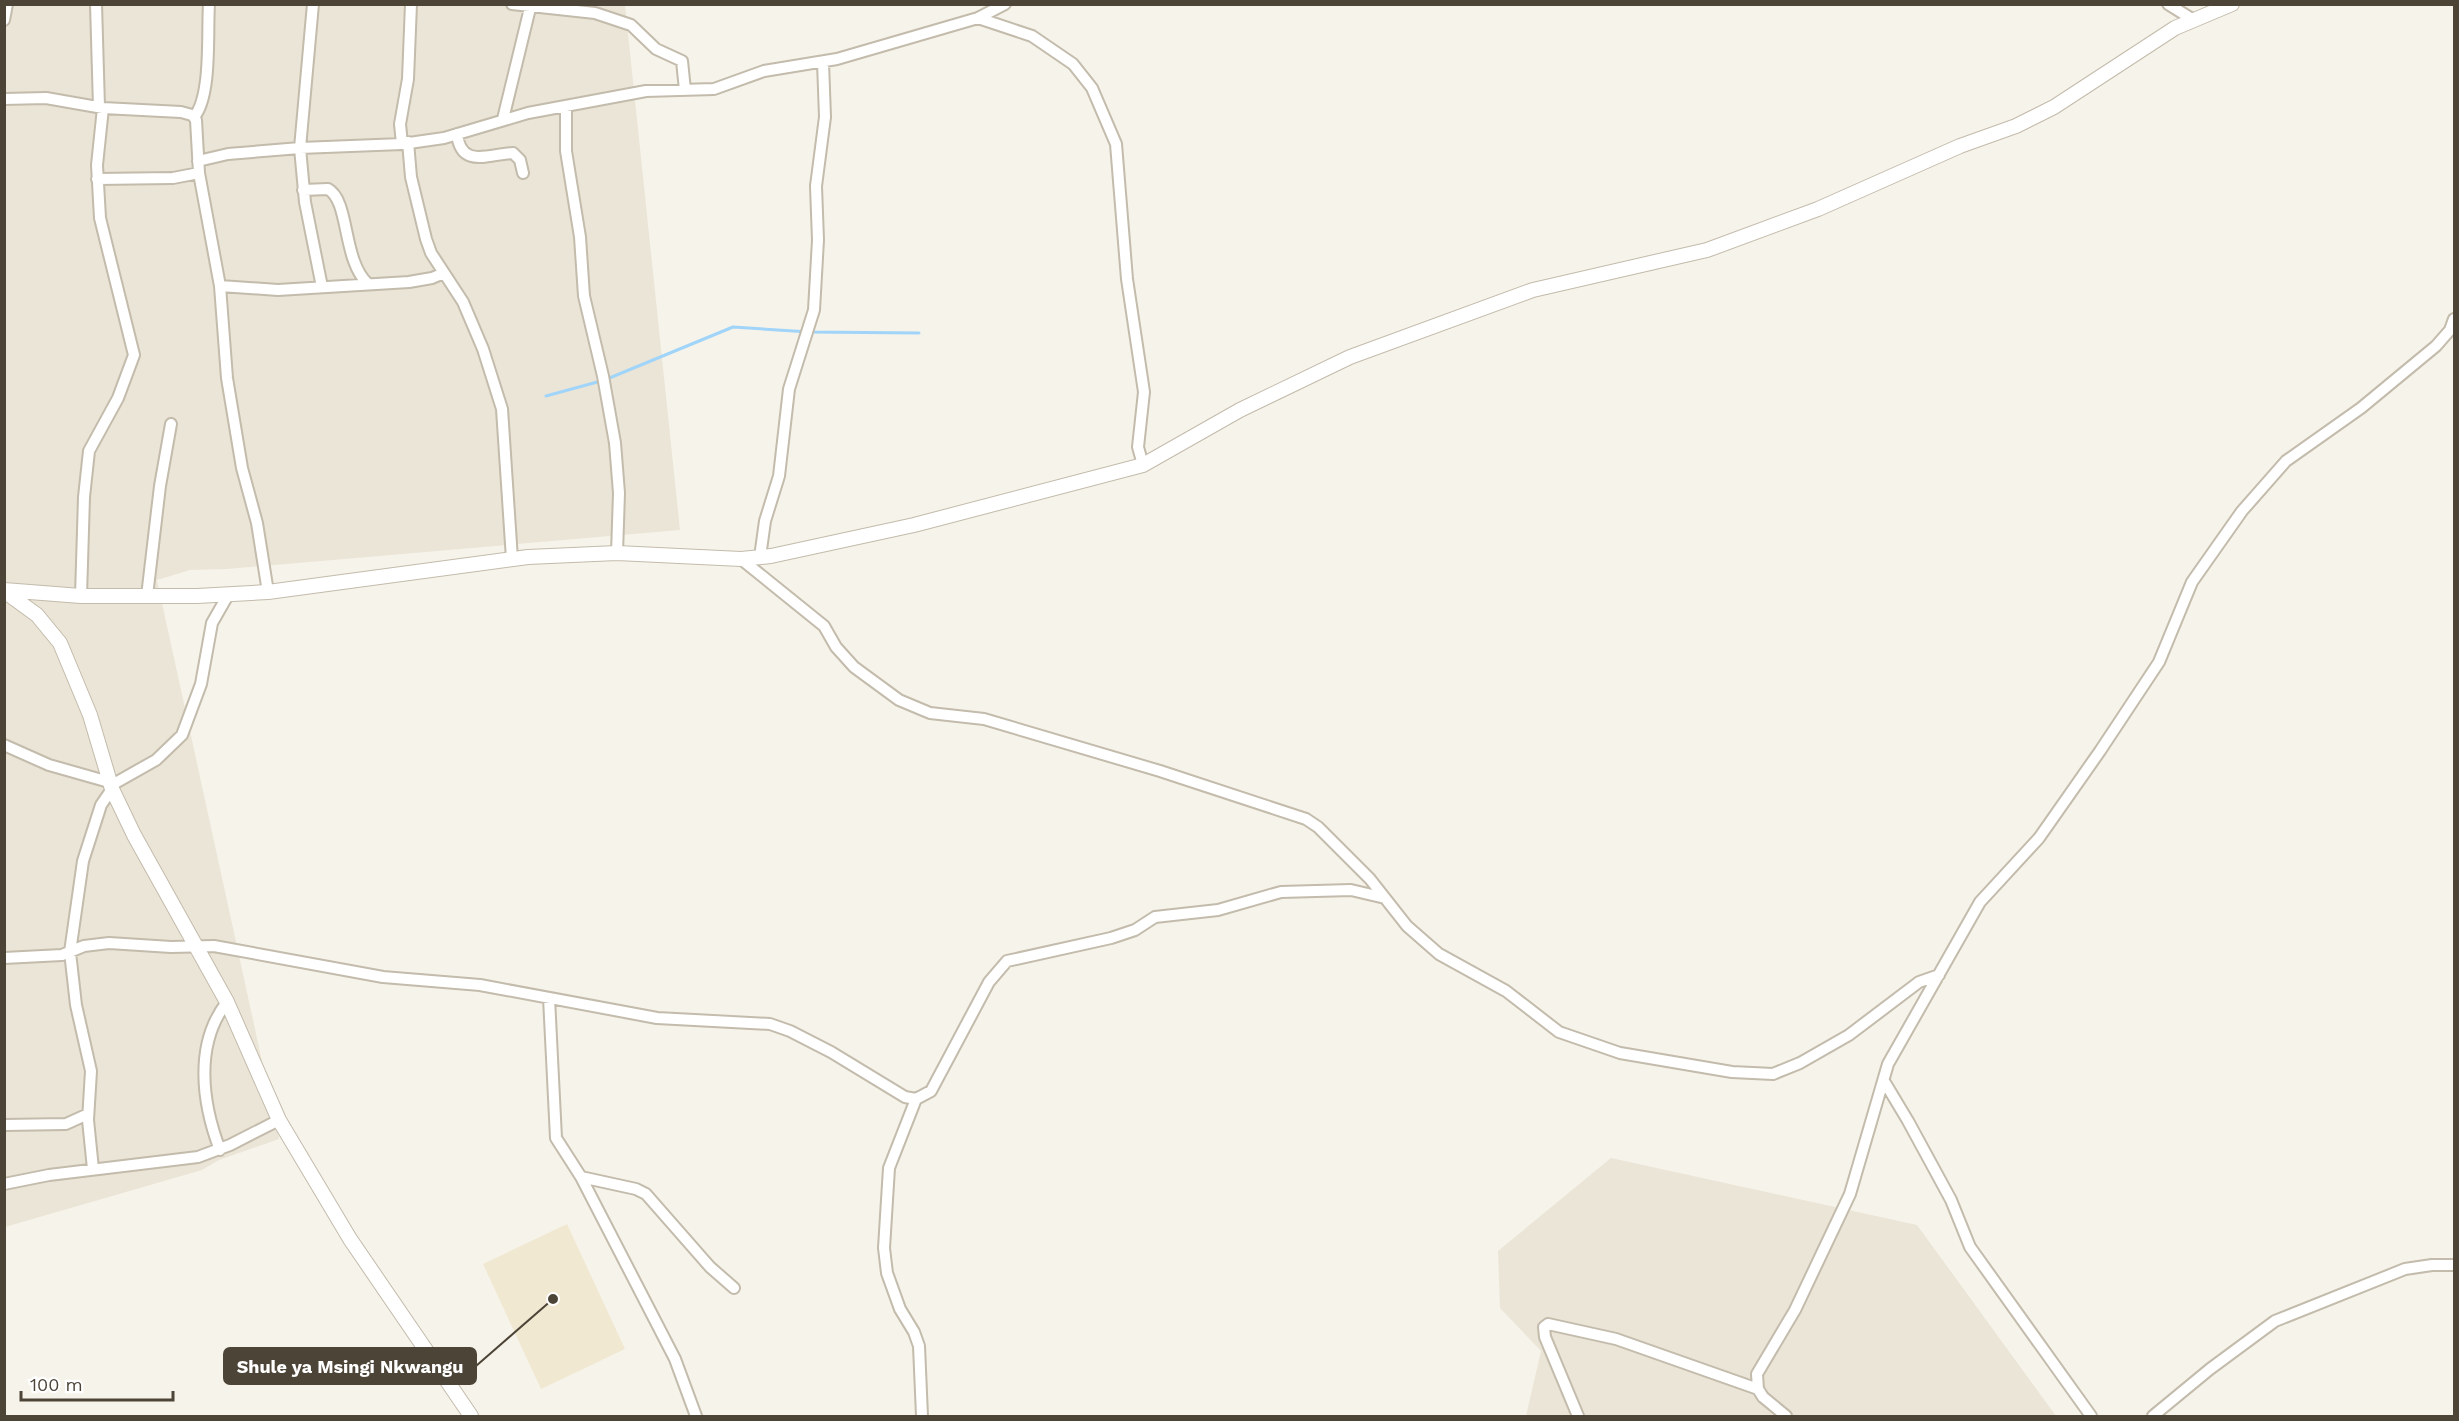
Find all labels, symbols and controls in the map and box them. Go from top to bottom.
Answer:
callout: Shule ya Msingi Nkwangu [224,1348,476,1384]
text: Shule ya Msingi Nkwangu [237,1356,463,1377]
scale bar [21,1364,172,1402]
text: 100 m [30,1374,83,1395]

